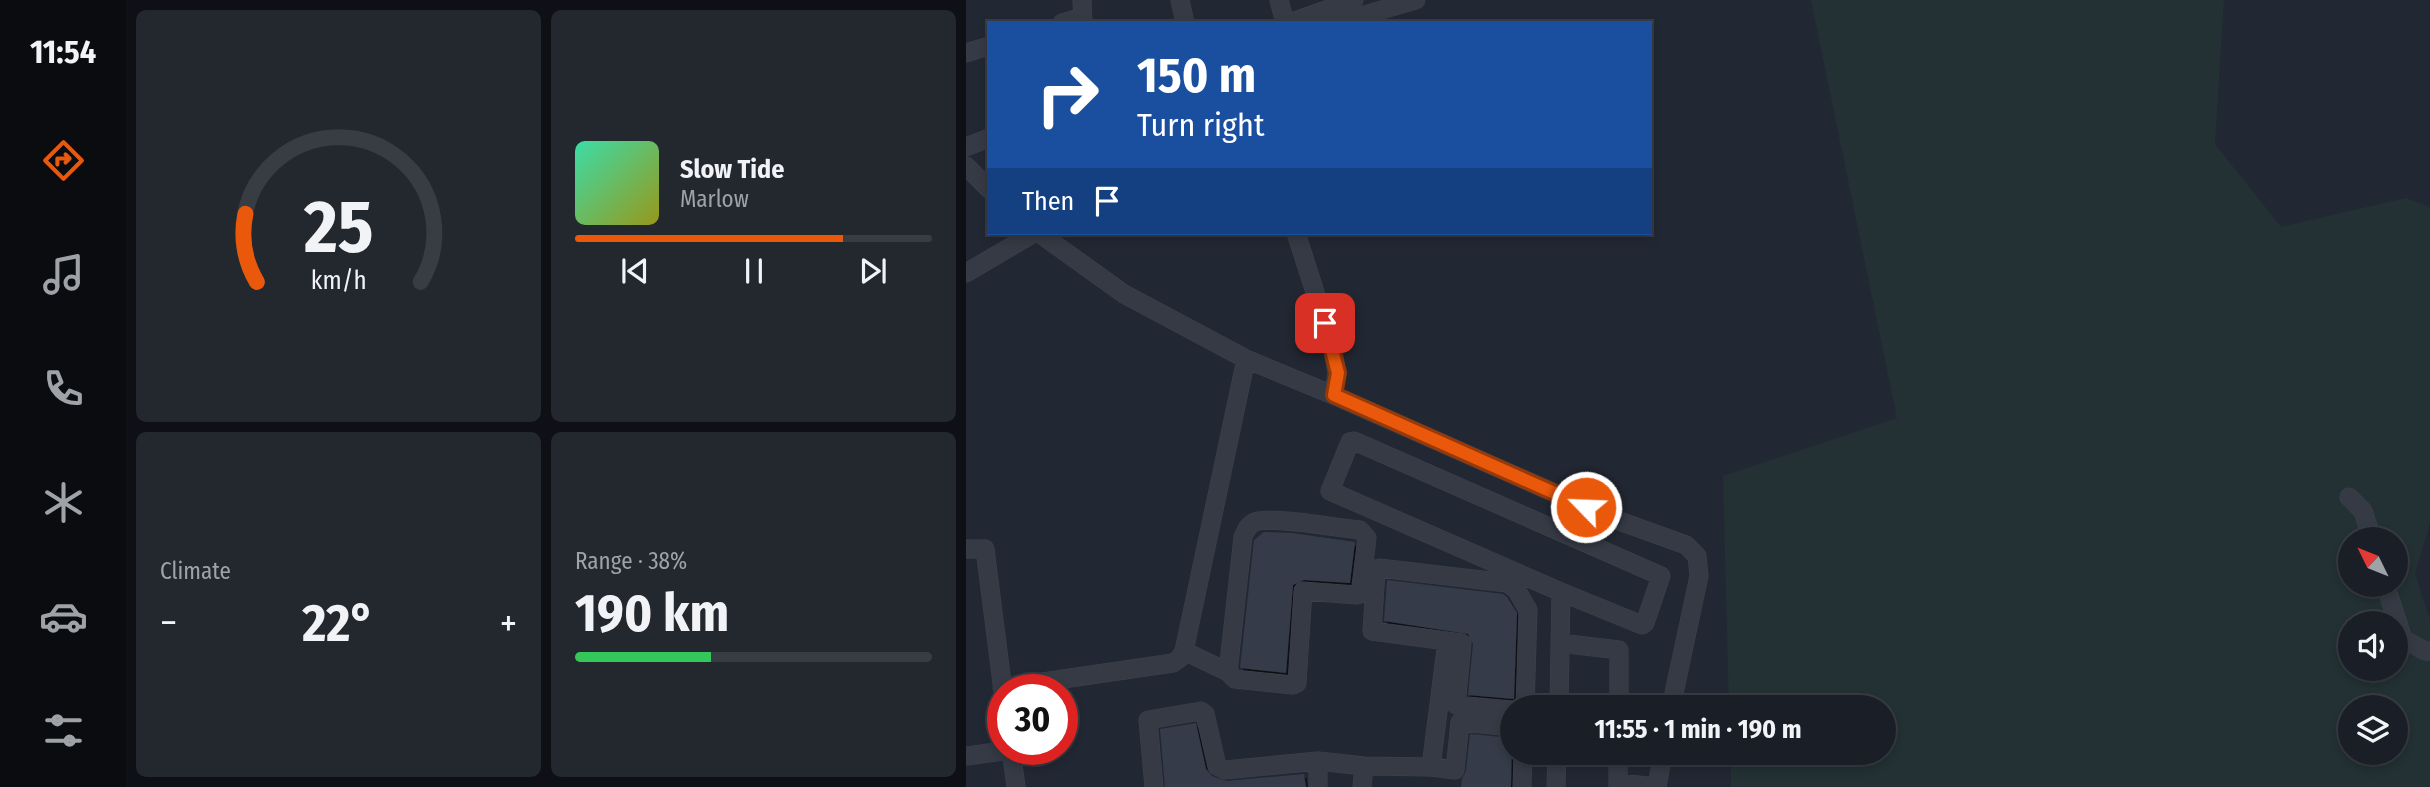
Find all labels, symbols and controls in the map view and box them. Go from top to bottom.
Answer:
text: 11:54 [30,33,96,71]
text: 150 m [1137,46,1256,105]
icon: right [1022,49,1113,140]
text: Turn right [1137,106,1264,144]
icon: directions [39,136,88,185]
text: Slow Tide [680,154,784,185]
icon: arrive [1088,182,1126,220]
text: 25 [303,184,373,271]
text: Marlow [680,185,749,213]
text: Then [1022,186,1074,217]
icon: music [39,250,88,299]
icon: previous [616,252,654,290]
icon: pause [735,252,773,290]
icon: next [854,252,892,290]
text: km/h [311,266,366,296]
pin [1295,293,1355,353]
icon: arrive [1306,304,1344,342]
icon: phone [39,364,88,413]
position arrow [1549,470,1623,544]
icon: climate [39,478,88,527]
north arrow [2338,527,2408,597]
map controls [2338,527,2408,765]
text: Range · 38% [575,547,687,575]
text: Climate [160,557,231,585]
text: 190 km [575,582,729,645]
icon: car [39,592,88,641]
text: 22° [302,592,375,655]
text: − [160,600,177,646]
text: + [500,600,517,646]
button: sound [2338,611,2408,681]
speed limit sign: 30 [987,674,1078,765]
button: layers [2338,695,2408,765]
icon: filters [39,706,88,755]
text: 11:55 · 1 min · 190 m [1594,714,1802,745]

